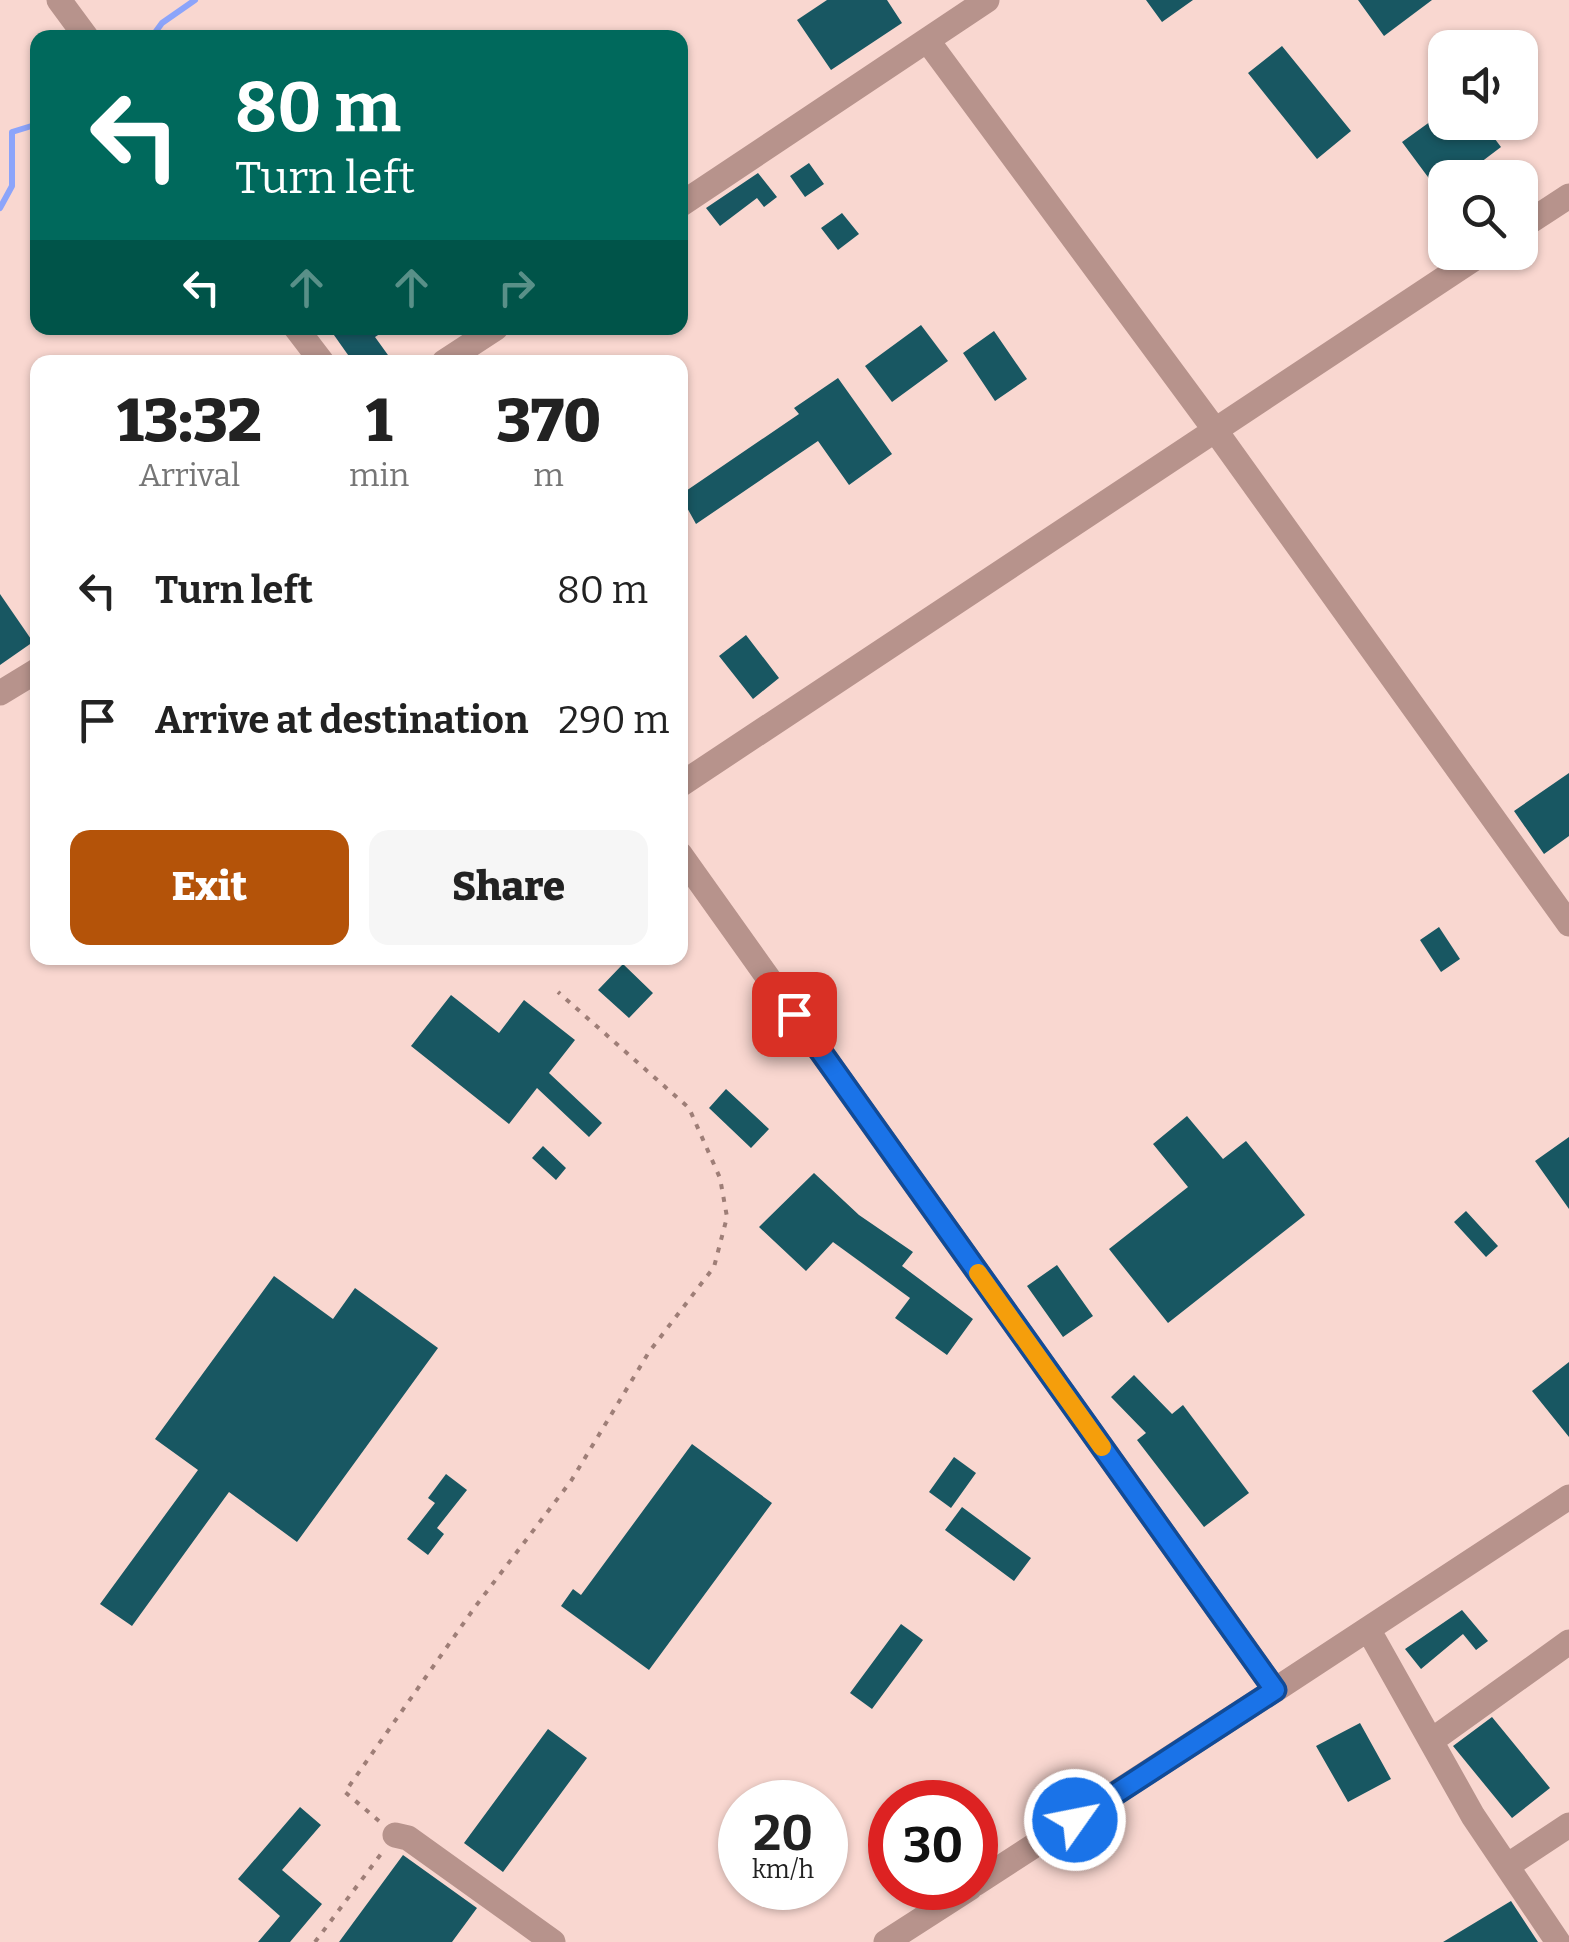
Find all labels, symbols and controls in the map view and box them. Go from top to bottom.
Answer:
map controls [1428,30,1538,270]
button: sound [1428,30,1538,140]
text: 80 m [235,66,401,150]
icon: left [70,70,200,200]
text: Turn left [235,151,415,205]
button: search [1428,160,1538,270]
icon: left [174,260,229,315]
icon: ahead [279,260,334,315]
icon: ahead [384,260,439,315]
icon: right [489,260,544,315]
text: 13:32 [117,385,262,457]
text: 1 [366,385,392,457]
text: 370 [496,385,601,457]
text: Arrival [139,456,240,494]
text: min [349,456,409,494]
text: m [533,456,564,494]
icon: left [70,563,125,618]
text: Turn left [155,567,313,613]
text: 80 m [557,567,648,613]
icon: arrive [70,693,125,748]
text: Arrive at destination [155,697,528,743]
text: 290 m [558,697,670,743]
button: Exit [70,830,349,945]
button: Share [369,830,648,945]
pin [752,972,837,1057]
icon: arrive [767,987,822,1042]
position arrow [1023,1768,1127,1872]
speed limit sign: 30 [868,1780,998,1910]
text: 20 [753,1803,813,1863]
text: km/h [752,1855,814,1885]

